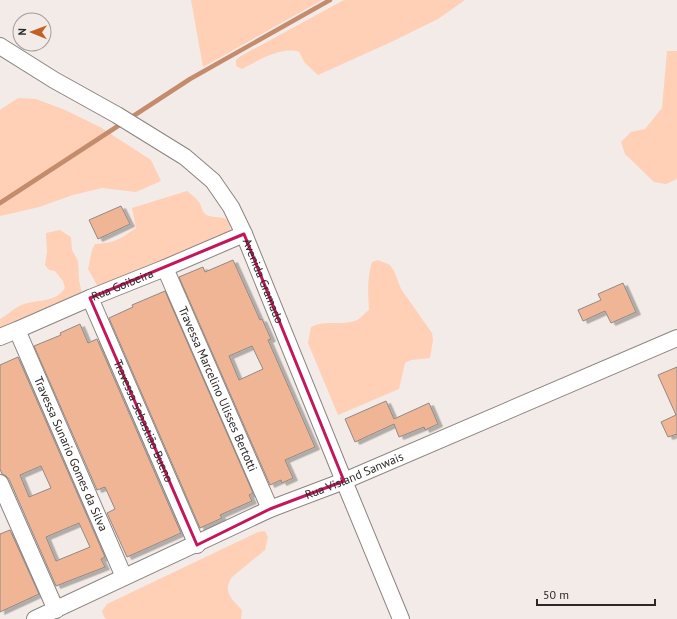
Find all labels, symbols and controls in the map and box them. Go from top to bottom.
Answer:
north arrow [12,12,52,52]
text: N [15,28,29,36]
street label: Avenida Gramado [240,236,287,325]
street label: Rua Goibeira [89,265,155,304]
street label: Travessa Marcelino Ulisses Bertotti [176,304,261,474]
street label: Travessa Sebastião Bueno [111,357,177,484]
street label: Travessa Sunario Gomes da Silva [31,374,111,533]
street label: Rua Visland Sanwais [303,448,406,502]
scale bar [537,581,655,607]
text: 50 m [543,587,569,602]

